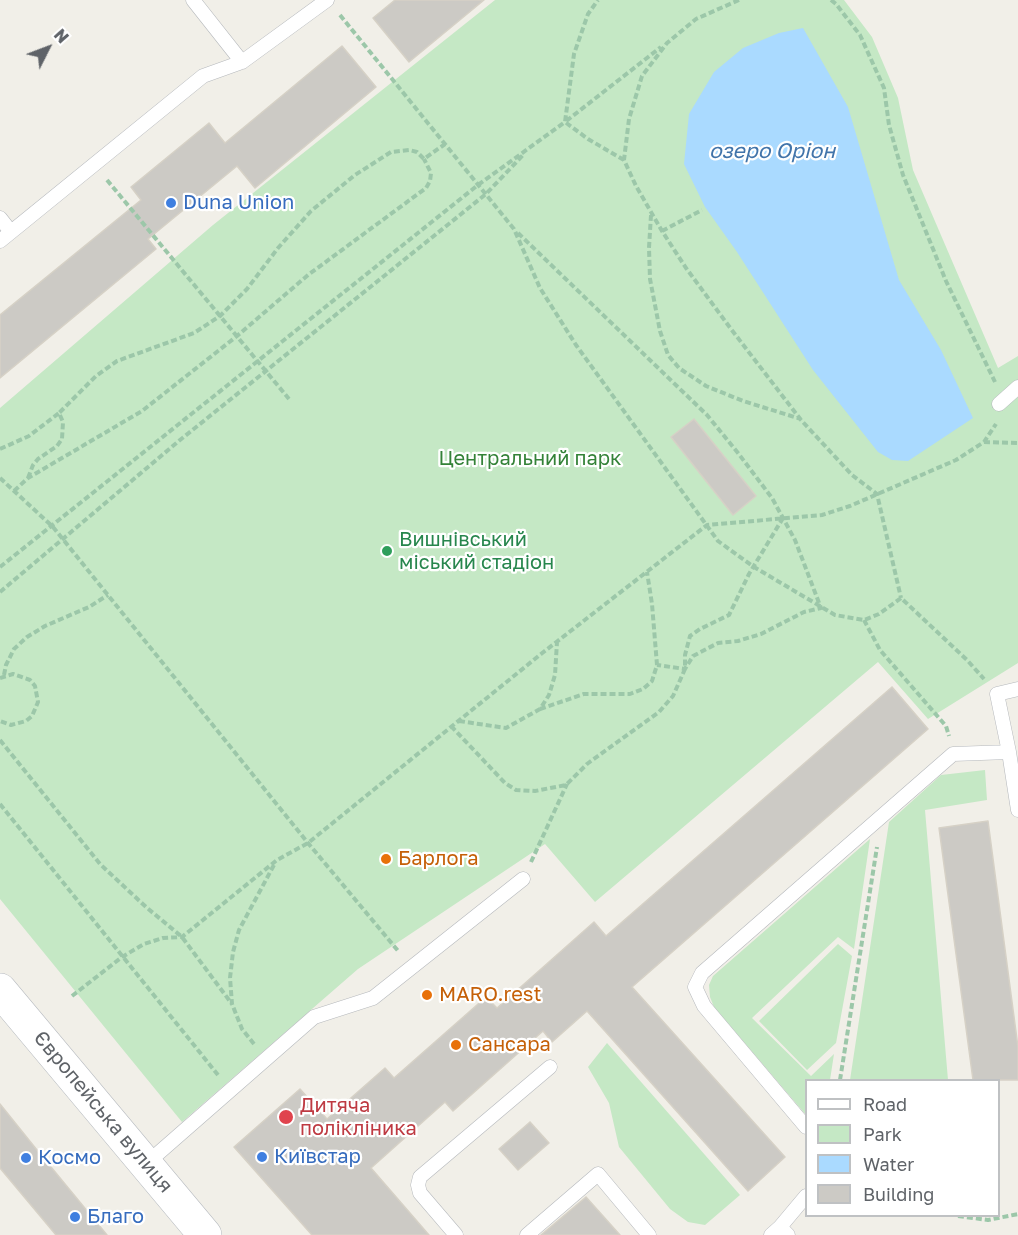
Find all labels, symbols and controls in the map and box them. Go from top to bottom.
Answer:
north arrow [18,18,78,78]
text: N [50,25,73,47]
water label: озеро Оріон [709,138,835,164]
place label: Duna Union [183,191,294,215]
marker: Duna Union [164,196,178,210]
park label: Центральний парк [438,447,622,471]
place label: Вишнівський міський стадіон [399,528,554,575]
marker: Вишнівський міський стадіон [380,544,394,558]
place label: Барлога [398,847,478,871]
marker: Барлога [379,852,393,866]
place label: MARO.rest [439,983,541,1007]
marker: MARO.rest [420,988,434,1002]
street label: Європейська вулиця [28,1026,178,1198]
place label: Сансара [468,1033,551,1057]
marker: Сансара [449,1038,463,1052]
legend [805,1079,1000,1217]
text: Road [863,1093,907,1115]
place label: Дитяча полікліника [300,1094,417,1141]
marker: Дитяча полікліника [277,1108,295,1126]
text: Park [863,1123,902,1145]
place label: Київстар [274,1145,361,1169]
place label: Космо [38,1146,101,1170]
marker: Київстар [255,1150,269,1164]
marker: Космо [19,1151,33,1165]
text: Water [863,1153,914,1175]
text: Building [863,1183,934,1205]
place label: Благо [87,1205,144,1229]
marker: Благо [68,1210,82,1224]

